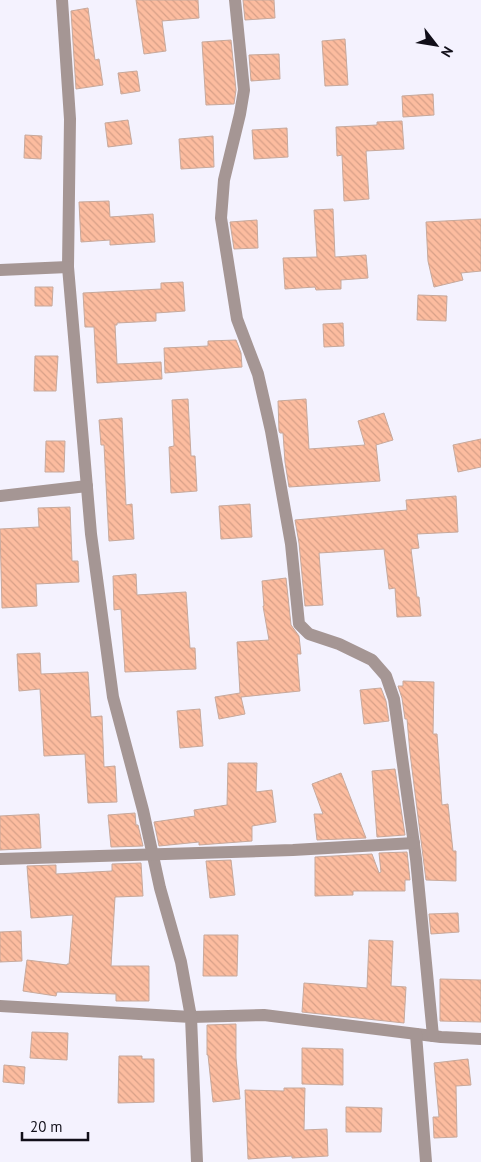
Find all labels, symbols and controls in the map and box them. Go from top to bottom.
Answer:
north arrow [411,20,461,70]
text: N [437,43,457,60]
scale bar [22,1110,89,1142]
text: 20 m [30,1117,63,1136]

